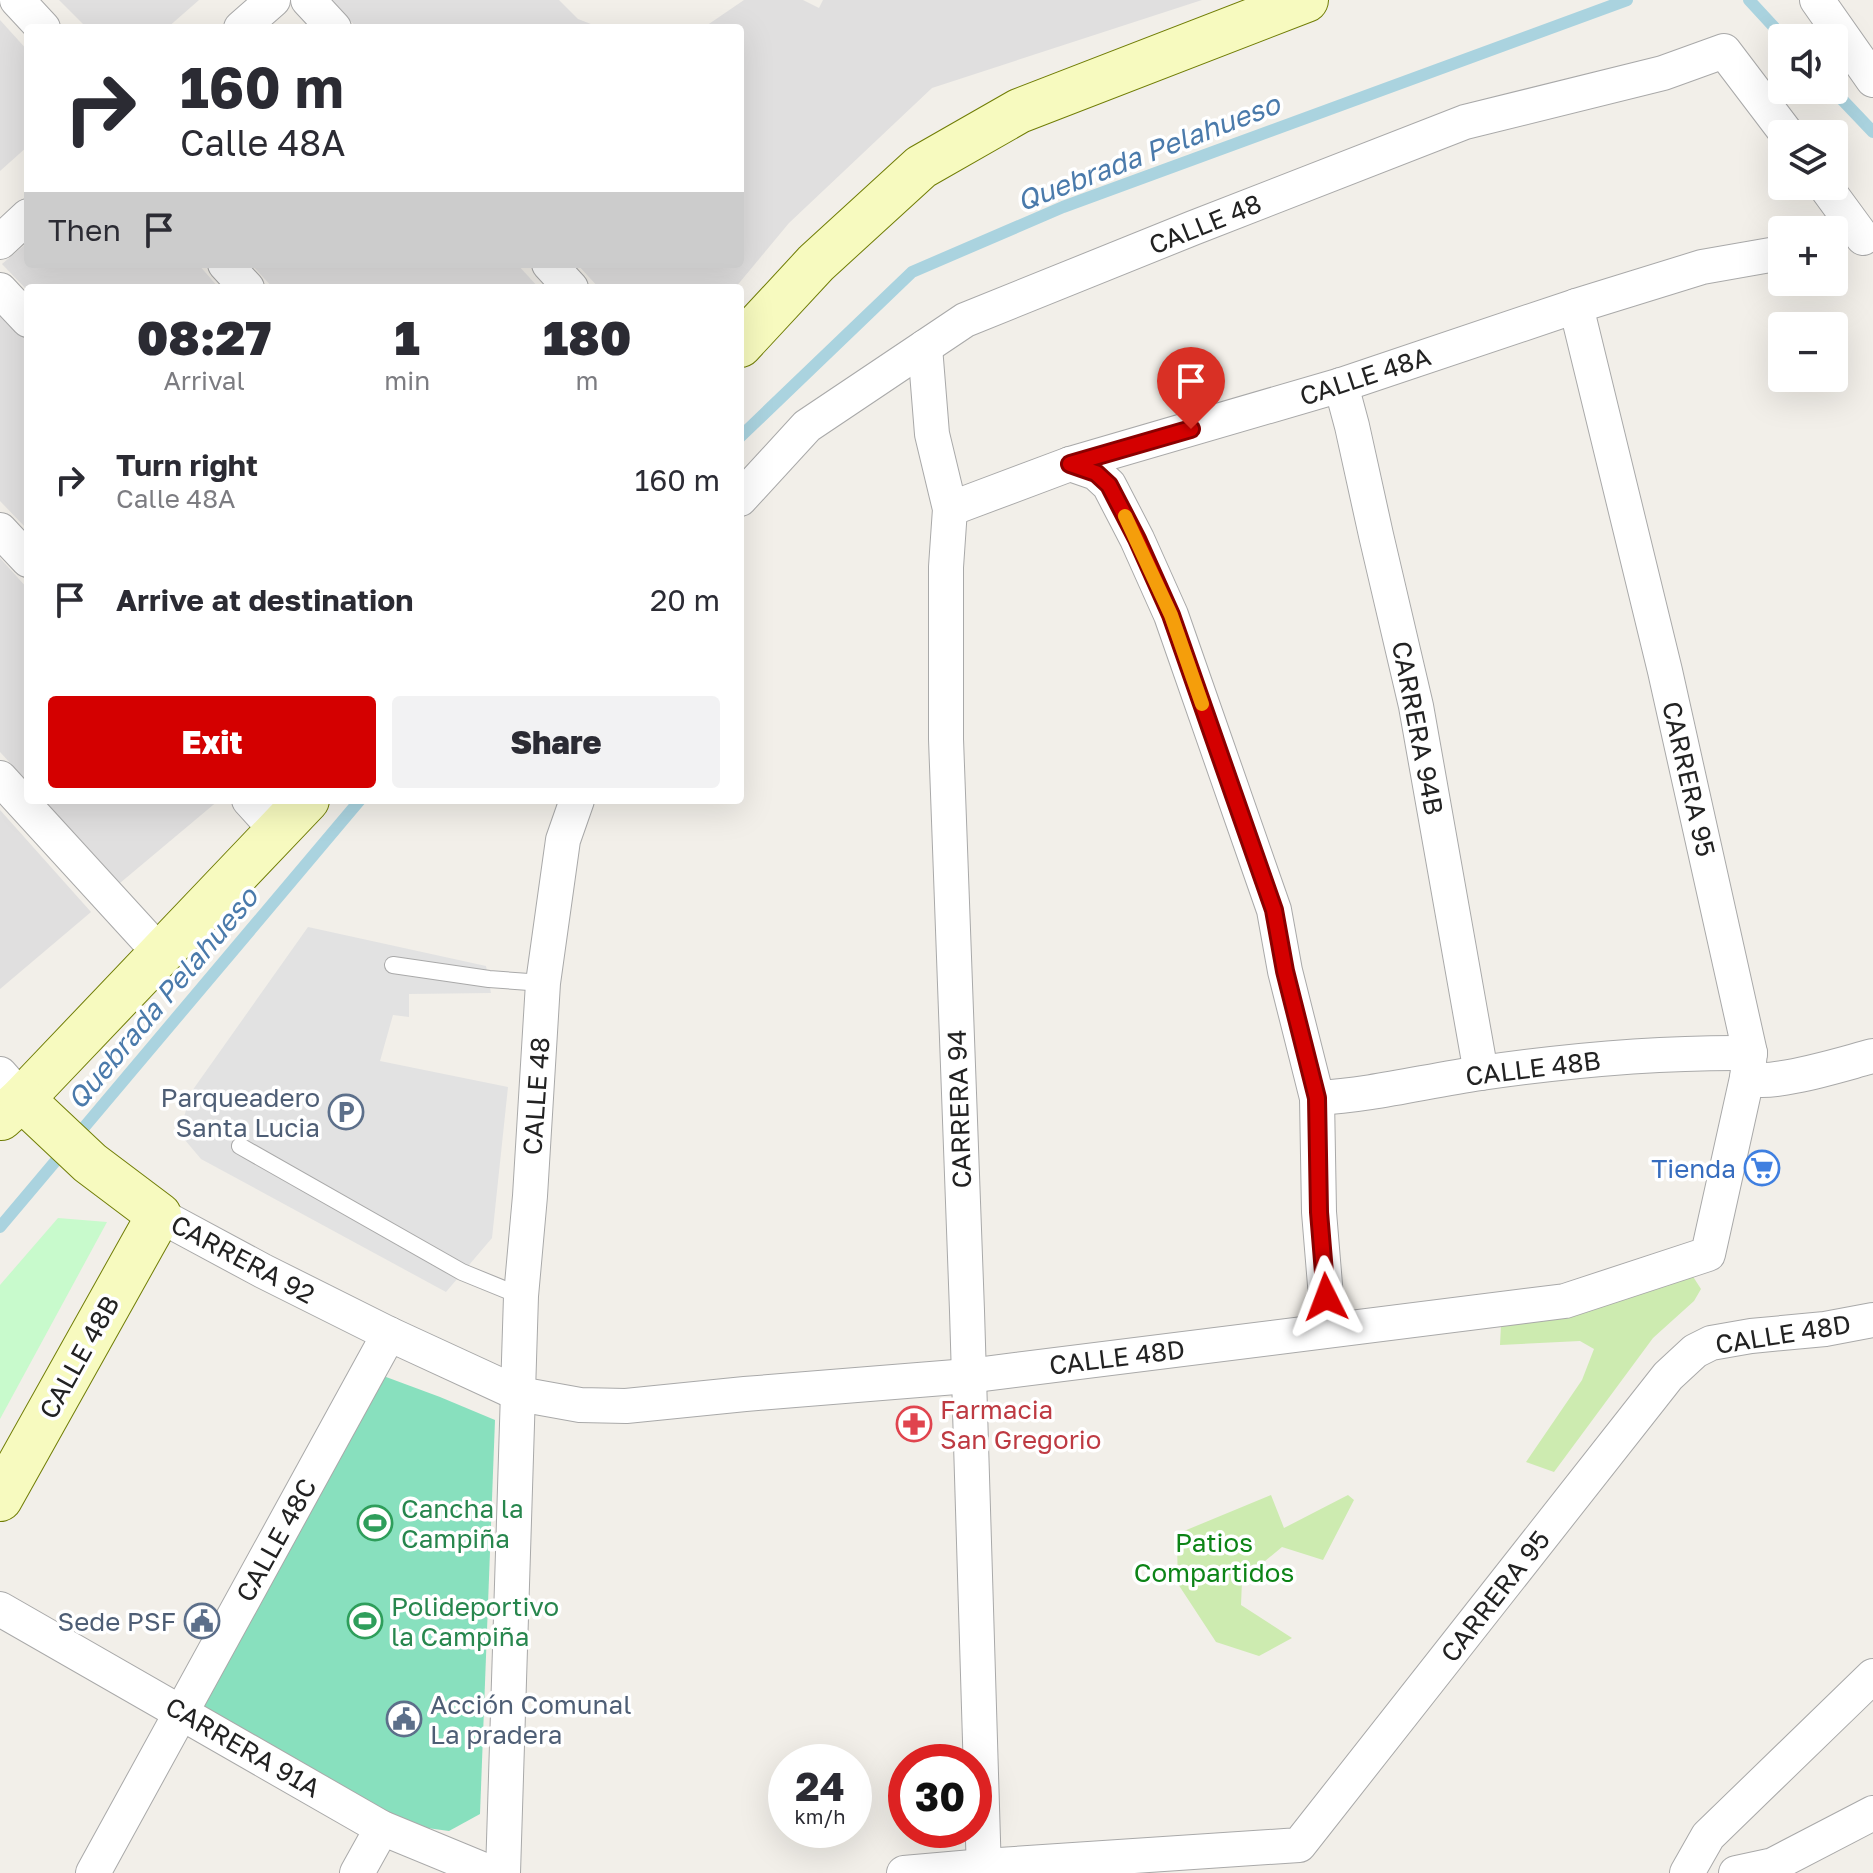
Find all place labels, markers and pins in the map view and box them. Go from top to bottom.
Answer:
pin [1157,347,1225,429]
place label: Parqueadero Santa Lucia [161,1082,320,1143]
parking icon: Parqueadero Santa Lucia [327,1093,365,1131]
supermarket icon: Tienda [1743,1149,1781,1187]
place label: Tienda [1651,1153,1736,1184]
place label: Farmacia San Gregorio [940,1394,1101,1455]
pharmacy icon: Farmacia San Gregorio [895,1405,933,1443]
place label: Cancha la Campiña [401,1493,524,1554]
sports icon: Cancha la Campiña [356,1504,394,1542]
place label: Polideportivo la Campiña [391,1591,559,1652]
public building icon: Sede PSF [183,1602,221,1640]
sports icon: Polideportivo la Campiña [346,1602,384,1640]
place label: Sede PSF [58,1606,176,1637]
place label: Acción Comunal La pradera [430,1689,632,1750]
public building icon: Acción Comunal La pradera [385,1700,423,1738]

